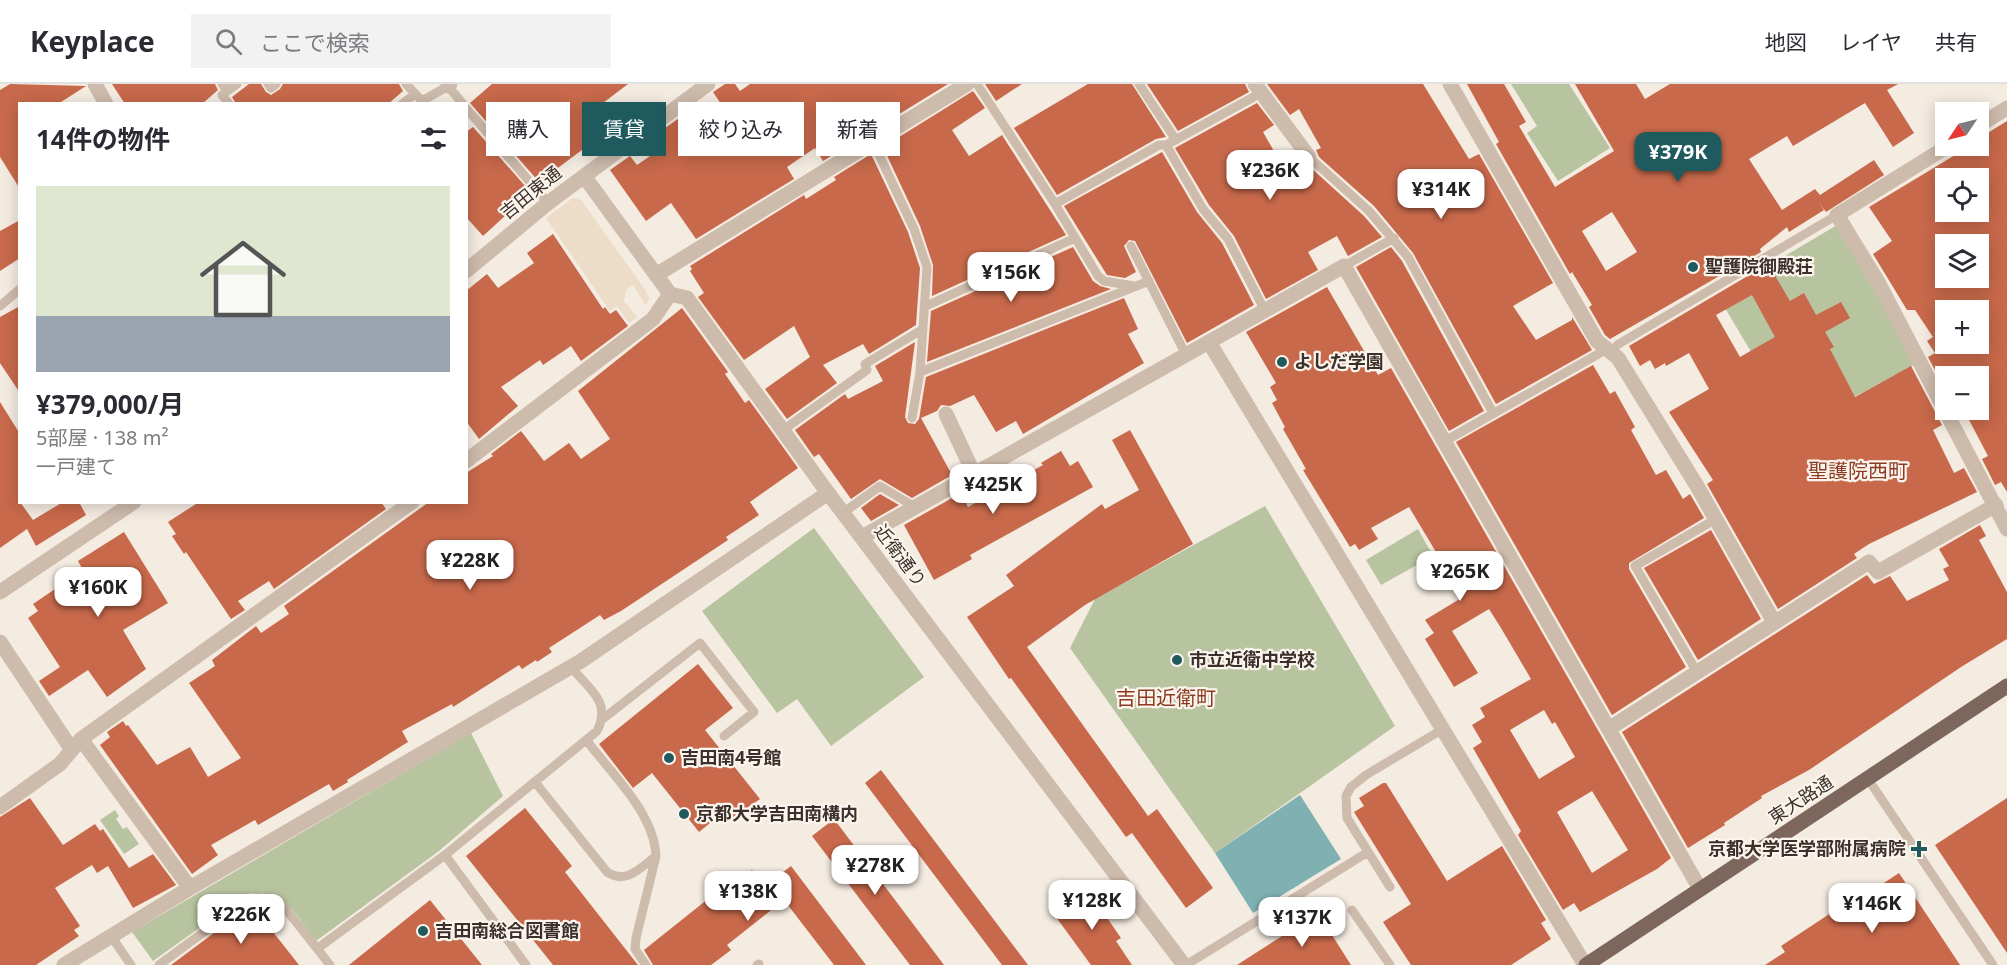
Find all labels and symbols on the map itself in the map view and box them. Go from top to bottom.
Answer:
north arrow [1935,102,1989,156]
pin: ¥379K [1636,132,1720,183]
pin: ¥236K [1228,150,1312,201]
street label: 吉田東通 [495,160,566,224]
pin: ¥314K [1399,169,1483,220]
pin: ¥156K [969,252,1053,303]
place label: 聖護院御殿荘 [1705,254,1813,278]
marker: 聖護院御殿荘 [1686,260,1700,274]
place label: よしだ学園 [1294,349,1384,373]
marker: よしだ学園 [1275,355,1289,369]
district label: 聖護院西町 [1808,457,1908,484]
pin: ¥425K [951,464,1035,515]
street label: 近衛通り [870,519,932,591]
pin: ¥228K [428,540,512,591]
pin: ¥265K [1418,551,1502,602]
pin: ¥160K [56,567,140,618]
place label: 市立近衛中学校 [1189,647,1315,671]
marker: 市立近衛中学校 [1170,653,1184,667]
district label: 吉田近衛町 [1116,684,1216,711]
place label: 吉田南4号館 [681,745,781,769]
marker: 吉田南4号館 [662,751,676,765]
street label: 東大路通 [1764,769,1837,829]
place label: 京都大学吉田南構内 [696,801,858,825]
marker: 京都大学吉田南構内 [677,807,691,821]
place label: 京都大学医学部附属病院 [1708,836,1906,860]
marker: 京都大学医学部附属病院 [1910,840,1928,858]
pin: ¥278K [833,845,917,896]
pin: ¥138K [706,871,790,922]
pin: ¥128K [1050,880,1134,931]
pin: ¥146K [1830,883,1914,934]
pin: ¥226K [199,894,283,945]
pin: ¥137K [1260,897,1344,948]
place label: 吉田南総合図書館 [435,918,579,942]
marker: 吉田南総合図書館 [416,924,430,938]

